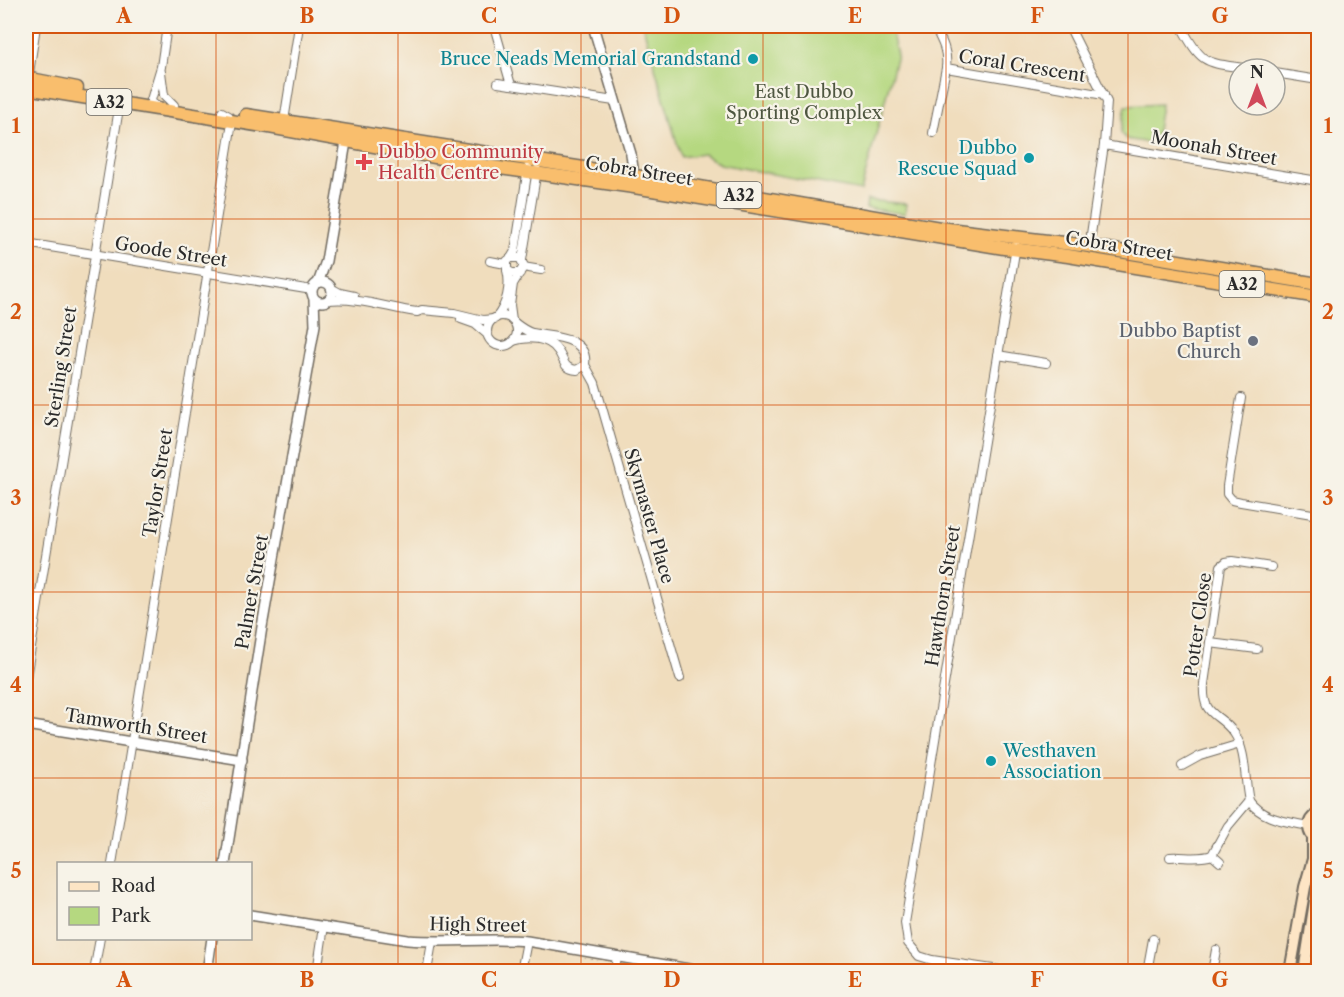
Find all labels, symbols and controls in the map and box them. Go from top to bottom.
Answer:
text: A [115,4,132,28]
text: B [300,4,315,28]
text: C [481,4,497,28]
text: D [663,4,681,28]
text: E [848,4,862,28]
text: F [1030,4,1044,28]
text: G [1212,4,1229,28]
street label: Coral Crescent [957,45,1088,87]
place label: Bruce Neads Memorial Grandstand [440,48,741,70]
marker: Bruce Neads Memorial Grandstand [746,52,760,66]
north arrow [1227,57,1287,117]
text: N [1250,62,1264,82]
park label: East Dubbo Sporting Complex [726,81,882,124]
road number: A32 [86,89,132,115]
text: 1 [12,114,21,138]
text: 1 [1324,114,1333,138]
street label: Moonah Street [1149,126,1279,170]
place label: Dubbo Rescue Squad [897,137,1017,180]
place label: Dubbo Community Health Centre [378,141,545,184]
marker: Dubbo Rescue Squad [1022,151,1036,165]
street label: Cobra Street [584,152,695,190]
marker: Dubbo Community Health Centre [355,153,373,171]
road number: A32 [716,182,762,208]
street label: Cobra Street [1064,227,1175,265]
street label: Goode Street [113,232,229,272]
road number: A32 [1220,271,1264,297]
text: 2 [10,300,22,324]
text: 2 [1322,300,1334,324]
street label: Sterling Street [41,304,82,429]
place label: Dubbo Baptist Church [1119,320,1242,363]
marker: Dubbo Baptist Church [1246,334,1260,348]
street label: Taylor Street [139,426,178,539]
street label: Skymaster Place [619,446,679,586]
text: 3 [10,486,22,510]
text: 3 [1322,486,1334,510]
street label: Hawthorn Street [921,523,965,668]
street label: Palmer Street [231,532,273,651]
street label: Potter Close [1180,571,1216,679]
text: 4 [10,673,22,697]
text: 4 [1322,673,1334,697]
street label: Tamworth Street [63,704,209,748]
place label: Westhaven Association [1002,740,1102,783]
marker: Westhaven Association [984,754,998,768]
text: 5 [10,859,22,883]
text: 5 [1322,859,1334,883]
legend [57,862,252,940]
text: Road [111,875,156,897]
text: Park [111,905,152,927]
street label: High Street [429,913,528,937]
text: A [115,968,132,992]
text: B [300,968,315,992]
text: C [481,968,497,992]
text: D [663,968,681,992]
text: E [848,968,862,992]
text: F [1030,968,1044,992]
text: G [1212,968,1229,992]

